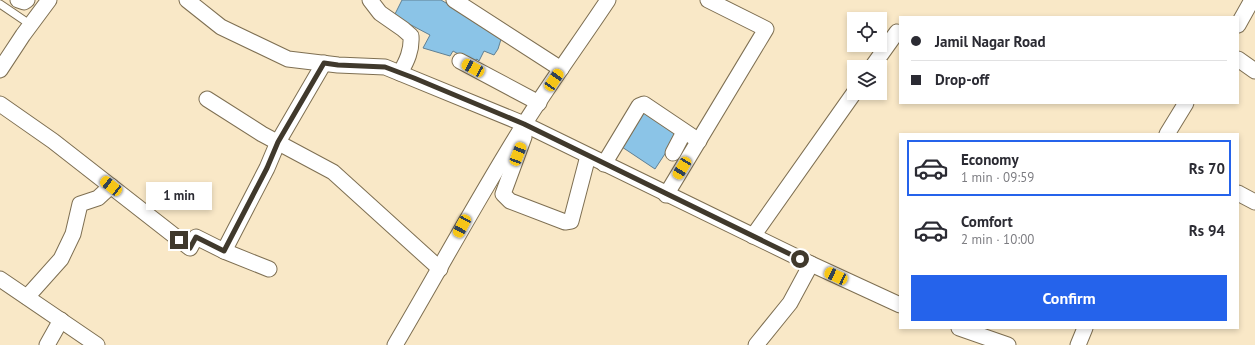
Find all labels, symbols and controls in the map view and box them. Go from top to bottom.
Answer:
map controls [847,12,887,100]
button: locate [847,12,887,52]
text: Jamil Nagar Road [935,32,1046,51]
car [460,57,486,79]
button: layers [847,60,887,100]
car [542,67,566,93]
text: Drop-off [935,70,989,89]
car [508,141,528,167]
icon: car [913,150,949,186]
text: Economy [961,150,1019,169]
car [671,155,693,181]
text: Rs 70 [1189,159,1225,178]
text: 1 min · 09:59 [961,169,1034,186]
car [98,174,124,198]
callout: 1 min [146,182,212,210]
text: 1 min [163,187,195,204]
icon: car [913,212,949,248]
text: Comfort [961,212,1013,231]
car [451,213,473,239]
text: Rs 94 [1189,221,1225,240]
route end [170,231,188,249]
text: 2 min · 10:00 [961,231,1034,248]
route start [791,250,809,268]
car [823,265,849,287]
button: Confirm [911,275,1227,321]

